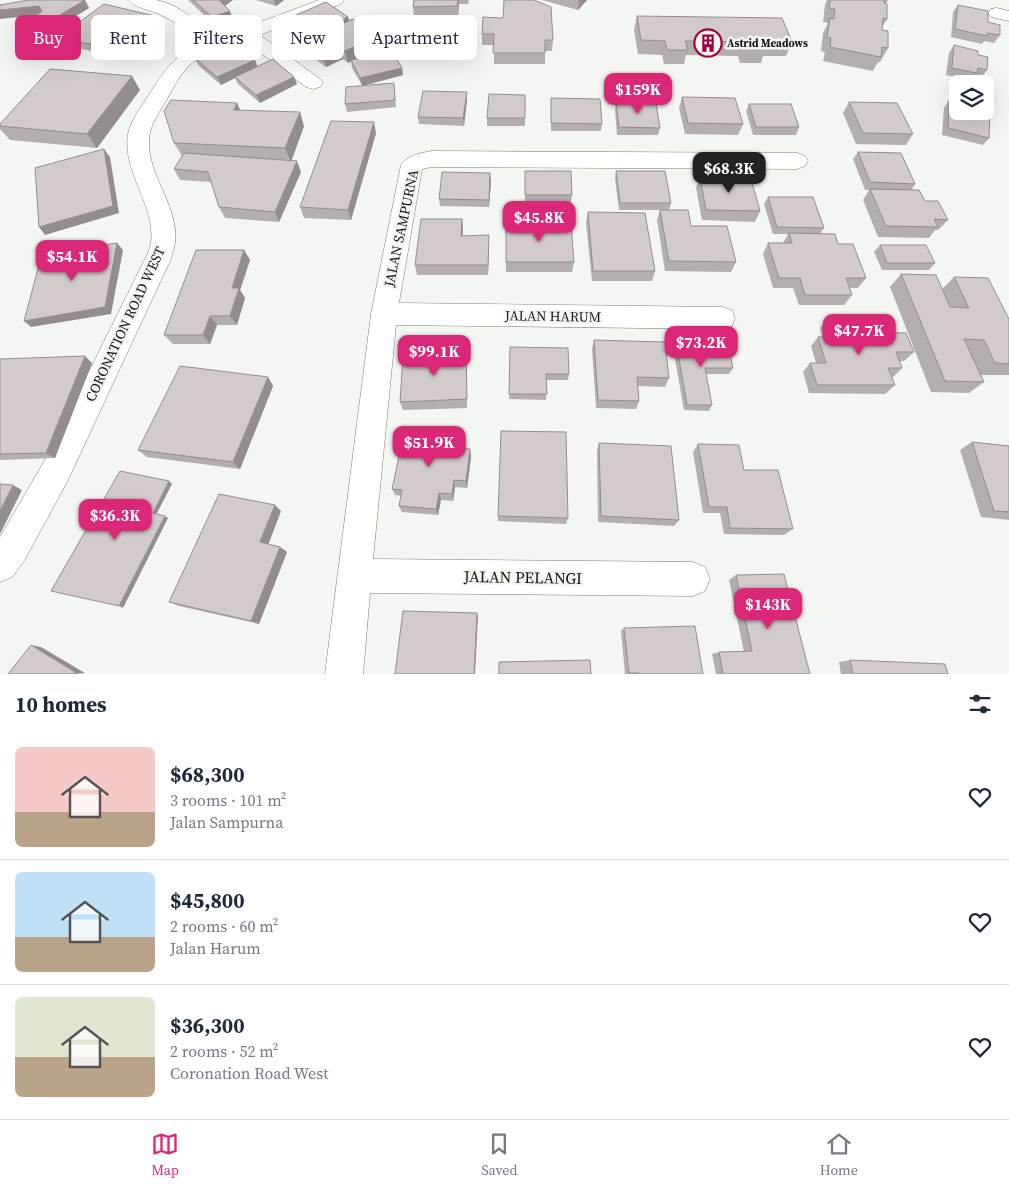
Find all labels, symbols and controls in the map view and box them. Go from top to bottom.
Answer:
chip: Buy [15,15,81,60]
chip: Rent [91,15,165,60]
chip: Filters [175,15,262,60]
chip: New [272,15,344,60]
chip: Apartment [354,15,477,60]
building icon: Astrid Meadows [693,28,723,58]
place label: Astrid Meadows [727,36,808,51]
pin: $159K [603,72,673,115]
map controls [949,75,994,120]
button: layers [949,75,994,120]
text: $159K [615,78,661,100]
pin: $68.3K [688,152,770,194]
text: $68.3K [704,157,754,179]
street label: JALAN SAMPURNA [379,167,423,290]
pin: $45.8K [498,200,580,243]
text: $45.8K [514,206,564,228]
pin: $54.1K [31,240,113,282]
street label: CORONATION ROAD WEST [80,243,170,405]
text: $54.1K [47,245,97,267]
street label: JALAN HARUM [504,305,601,327]
pin: $47.7K [818,314,900,356]
text: $47.7K [834,319,884,341]
pin: $73.2K [660,326,742,368]
text: $73.2K [676,331,726,353]
pin: $99.1K [393,334,475,377]
text: $99.1K [409,340,459,362]
pin: $51.9K [388,426,470,468]
text: $51.9K [404,431,454,453]
pin: $36.3K [74,498,156,541]
text: $36.3K [90,504,140,526]
street label: JALAN PELANGI [463,565,582,589]
pin: $143K [733,588,803,630]
text: $143K [745,593,791,615]
text: 10 homes [15,690,107,719]
icon: filters [966,690,994,718]
text: $68,300 [170,760,245,789]
icon: home [55,767,115,827]
icon: heart [966,783,994,811]
text: 3 rooms · 101 m² [170,789,286,811]
text: Jalan Sampurna [170,811,283,833]
text: $45,800 [170,886,245,915]
icon: home [55,892,115,952]
icon: heart [966,908,994,936]
text: 2 rooms · 60 m² [170,915,278,937]
text: Jalan Harum [170,937,261,959]
text: $36,300 [170,1011,245,1040]
icon: home [55,1017,115,1077]
icon: heart [966,1033,994,1061]
text: 2 rooms · 52 m² [170,1040,278,1062]
text: Coronation Road West [170,1062,328,1084]
tab: Map [151,1130,179,1180]
tab: Saved [481,1130,517,1180]
tab: Home [820,1130,858,1180]

